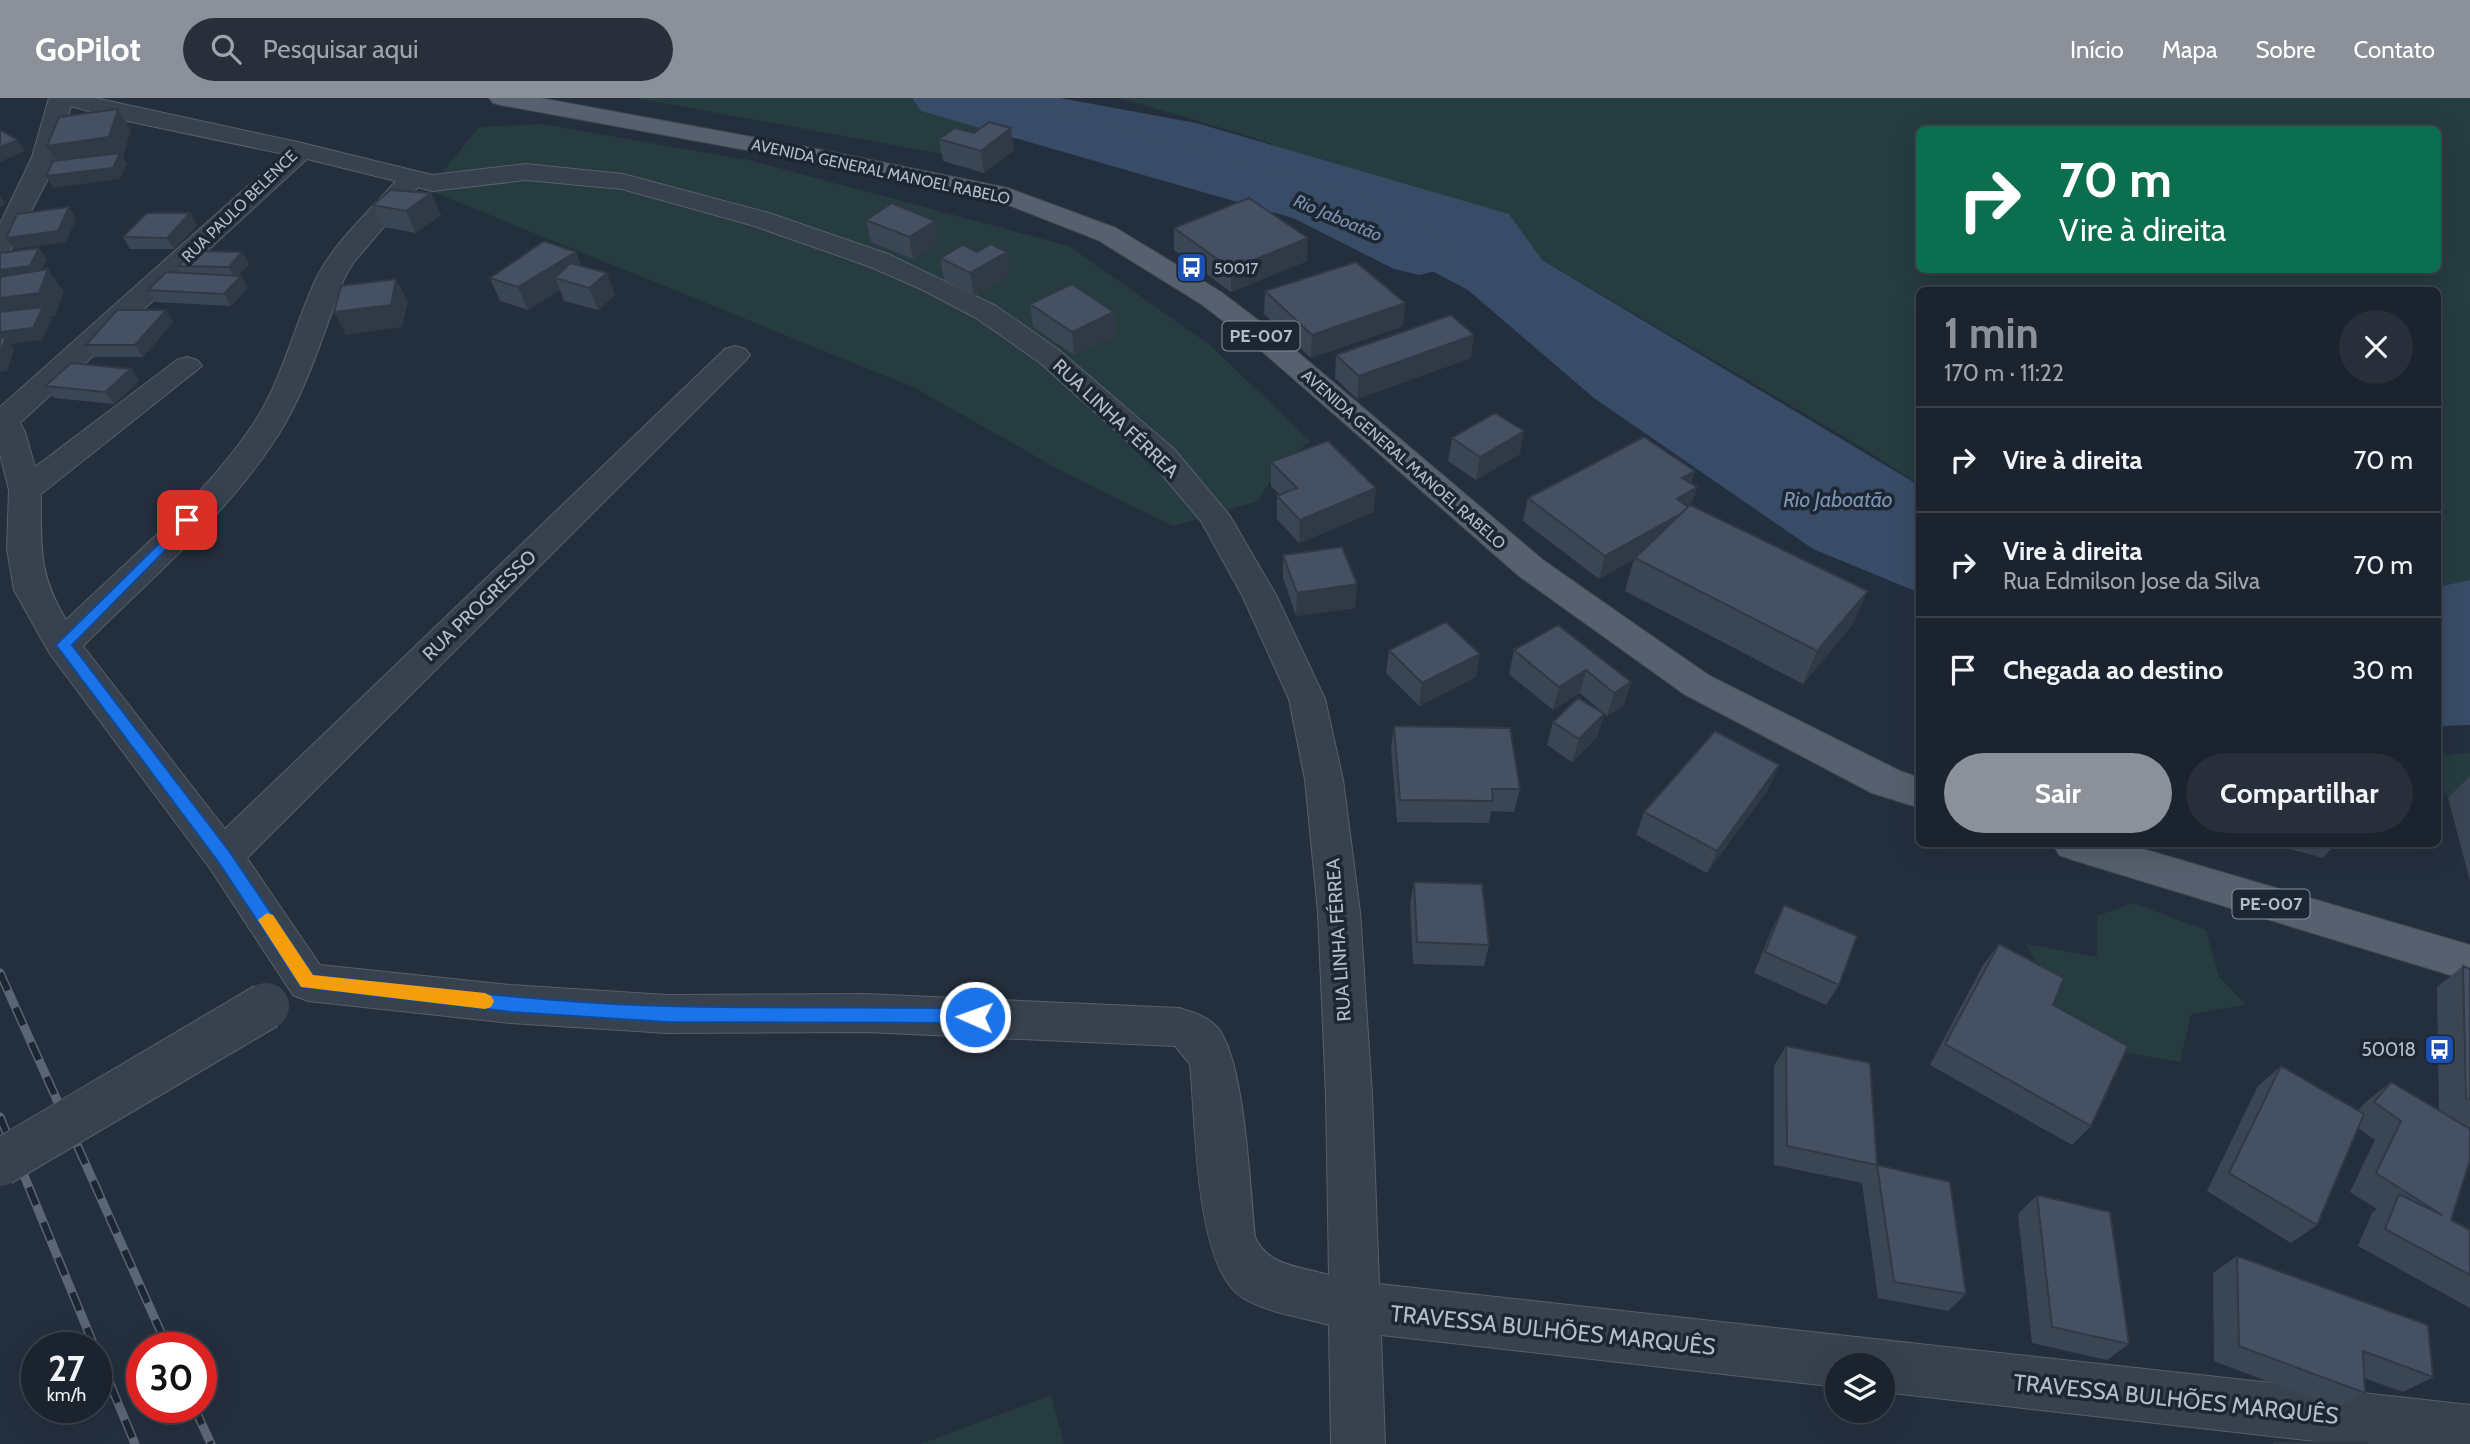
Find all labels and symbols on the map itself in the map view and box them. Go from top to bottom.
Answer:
street label: AVENIDA GENERAL MANOEL RABELO [750,135,1012,208]
street label: RUA PAULO BELENCE [178,146,301,266]
water label: Rio Jaboatão [1291,190,1385,246]
bus stop icon: 50017 [1174,251,1208,285]
place label: 50017 [1214,259,1258,278]
road number: PE-007 [1222,322,1300,350]
street label: RUA LINHA FÉRREA [1048,353,1184,483]
street label: AVENIDA GENERAL MANOEL RABELO [1298,366,1509,553]
water label: Rio Jaboatão [1783,487,1893,512]
pin [157,490,217,550]
street label: RUA PROGRESSO [418,545,541,666]
street label: RUA LINHA FÉRREA [1320,857,1356,1022]
road number: PE-007 [2232,890,2310,918]
position arrow [938,980,1012,1054]
bus stop icon: 50018 [2422,1032,2456,1066]
place label: 50018 [2361,1038,2416,1061]
street label: TRAVESSA BULHÕES MARQUÊS [1389,1299,1717,1361]
speed limit sign: 30 [126,1332,217,1423]
street label: TRAVESSA BULHÕES MARQUÊS [2012,1368,2340,1430]

